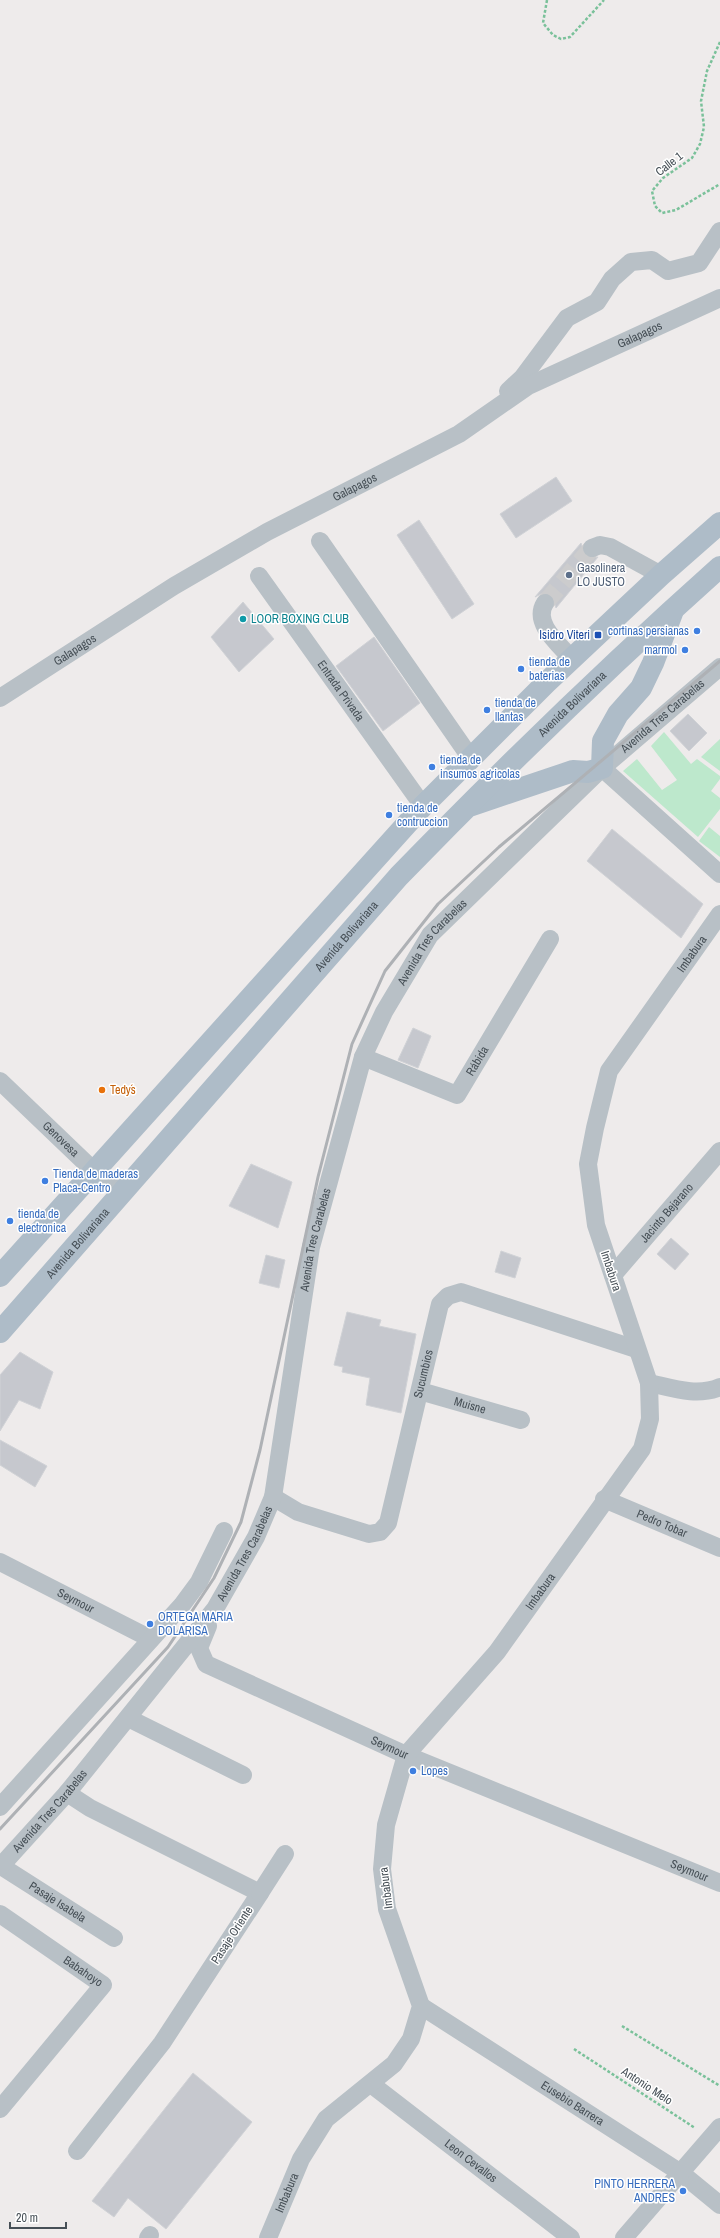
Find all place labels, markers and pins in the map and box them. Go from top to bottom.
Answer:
place label: Gasolinera LO JUSTO [577,560,626,590]
marker: Gasolinera LO JUSTO [564,570,574,580]
place label: LOOR BOXING CLUB [251,611,349,627]
marker: LOOR BOXING CLUB [238,614,248,624]
place label: cortinas persianas [608,623,689,639]
marker: cortinas persianas [692,626,702,636]
place label: Isidro Viteri [539,627,590,643]
marker: Isidro Viteri [593,630,603,640]
place label: marmol [644,642,677,658]
marker: marmol [680,645,690,655]
place label: tienda de baterias [529,654,570,684]
marker: tienda de baterias [516,664,526,674]
place label: tienda de llantas [495,695,536,725]
marker: tienda de llantas [482,705,492,715]
place label: tienda de insumos agricolas [440,752,520,782]
marker: tienda de insumos agricolas [427,762,437,772]
place label: tienda de contruccion [397,800,448,830]
marker: tienda de contruccion [384,810,394,820]
place label: Tedy´s [110,1082,136,1098]
marker: Tedy´s [97,1085,107,1095]
place label: Tienda de maderas Placa-Centro [53,1166,138,1196]
marker: Tienda de maderas Placa-Centro [40,1176,50,1186]
place label: tienda de electronica [18,1206,67,1236]
marker: tienda de electronica [5,1216,15,1226]
place label: ORTEGA MARIA DOLARISA [158,1609,233,1639]
marker: ORTEGA MARIA DOLARISA [145,1619,155,1629]
place label: Lopes [421,1763,448,1779]
marker: Lopes [408,1766,418,1776]
place label: PINTO HERRERA ANDRES [594,2176,675,2206]
marker: PINTO HERRERA ANDRES [678,2186,688,2196]

